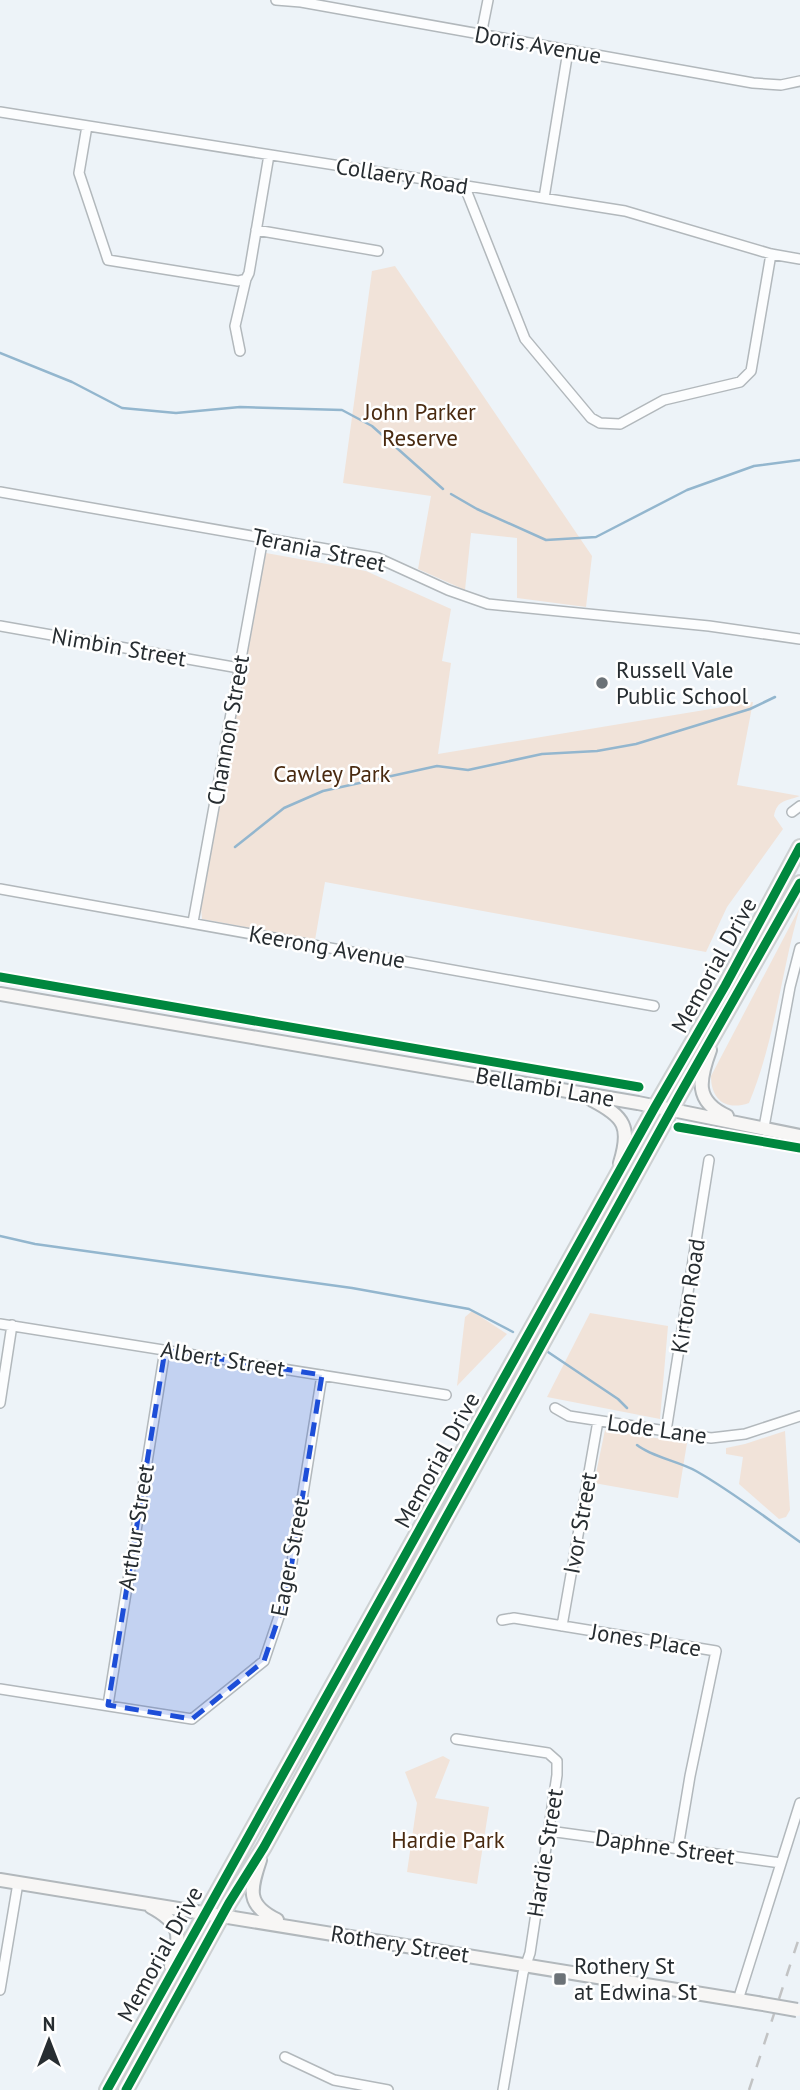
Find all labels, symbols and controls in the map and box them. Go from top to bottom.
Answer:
street label: Doris Avenue [472,19,604,70]
street label: Collaery Road [334,151,470,200]
park label: John Parker Reserve [363,397,476,452]
street label: Terania Street [250,521,389,578]
street label: Nimbin Street [49,620,189,673]
street label: Channon Street [200,652,255,807]
place label: Russell Vale Public School [616,655,749,710]
marker: Russell Vale Public School [594,675,610,691]
park label: Cawley Park [273,759,391,788]
street label: Memorial Drive [664,892,763,1038]
street label: Keerong Avenue [247,918,408,975]
street label: Bellambi Lane [473,1060,617,1113]
street label: Kirton Road [664,1236,711,1355]
street label: Albert Street [159,1334,288,1383]
street label: Memorial Drive [387,1387,486,1533]
street label: Lode Lane [605,1407,709,1450]
street label: Arthur Street [111,1462,160,1592]
street label: Ivor Street [556,1470,603,1576]
street label: Eager Street [264,1495,315,1619]
street label: Jones Place [588,1616,703,1663]
street label: Hardie Street [520,1786,569,1919]
street label: Daphne Street [593,1822,737,1871]
park label: Hardie Park [391,1825,505,1854]
street label: Memorial Drive [110,1881,209,2027]
street label: Rothery Street [329,1918,471,1969]
place label: Rothery St at Edwina St [574,1951,697,2006]
marker: Rothery St at Edwina St [552,1971,568,1987]
north arrow [14,2006,84,2076]
text: N [43,2012,55,2036]

